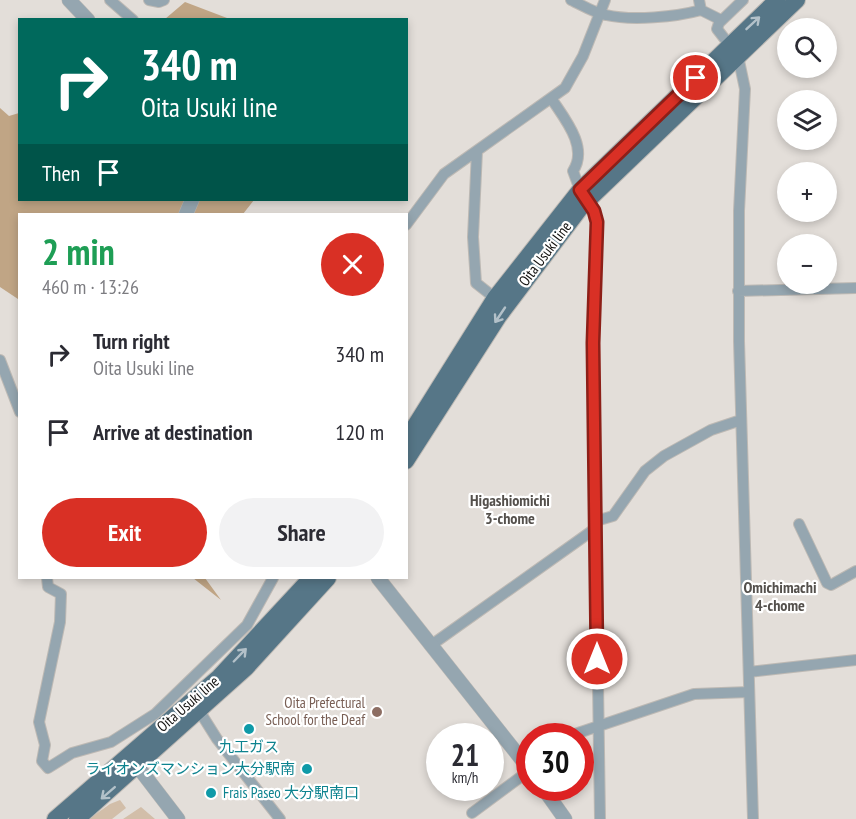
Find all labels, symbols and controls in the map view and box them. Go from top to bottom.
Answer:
one-way arrow [746,16,761,30]
map controls [777,18,837,294]
button: search [777,18,837,78]
text: 340 m [141,37,238,92]
icon: right [42,42,120,120]
pin [670,52,721,103]
icon: arrive [679,61,712,94]
text: Oita Usuki line [141,90,278,124]
button: layers [777,90,837,150]
icon: arrive [92,156,125,189]
text: Then [42,159,80,187]
button: + [777,162,837,222]
street label: Oita Usuki line [514,218,575,290]
text: 2 min [42,228,115,275]
button: close [321,233,384,296]
button: − [777,234,837,294]
text: 460 m · 13:26 [42,274,139,300]
one-way arrow [494,306,506,322]
text: Turn right [93,327,170,355]
icon: right [42,338,75,371]
text: 340 m [335,340,384,368]
text: Oita Usuki line [93,355,194,381]
icon: arrive [42,416,75,449]
text: Arrive at destination [93,418,253,446]
text: 120 m [335,418,384,446]
district label: Higashiomichi 3-chome [470,490,550,528]
button: Exit [42,498,207,567]
button: Share [219,498,384,567]
district label: Omichimachi 4-chome [743,577,817,615]
position arrow [565,627,629,691]
one-way arrow [233,648,248,663]
street label: Oita Usuki line [153,672,223,736]
place label: Oita Prefectural School for the Deaf [265,693,366,729]
marker: Oita Prefectural School for the Deaf [370,705,384,719]
marker: 九工ガス [242,722,256,736]
speed limit sign: 30 [516,723,594,801]
text: 21 [451,735,479,774]
place label: 九工ガス [219,737,279,756]
place label: ライオンズマンション大分駅南 [85,759,295,778]
marker: ライオンズマンション大分駅南 [300,762,314,776]
text: km/h [452,768,478,787]
place label: Frais Paseo 大分駅南口 [223,783,359,802]
one-way arrow [100,786,115,800]
marker: Frais Paseo 大分駅南口 [204,786,218,800]

